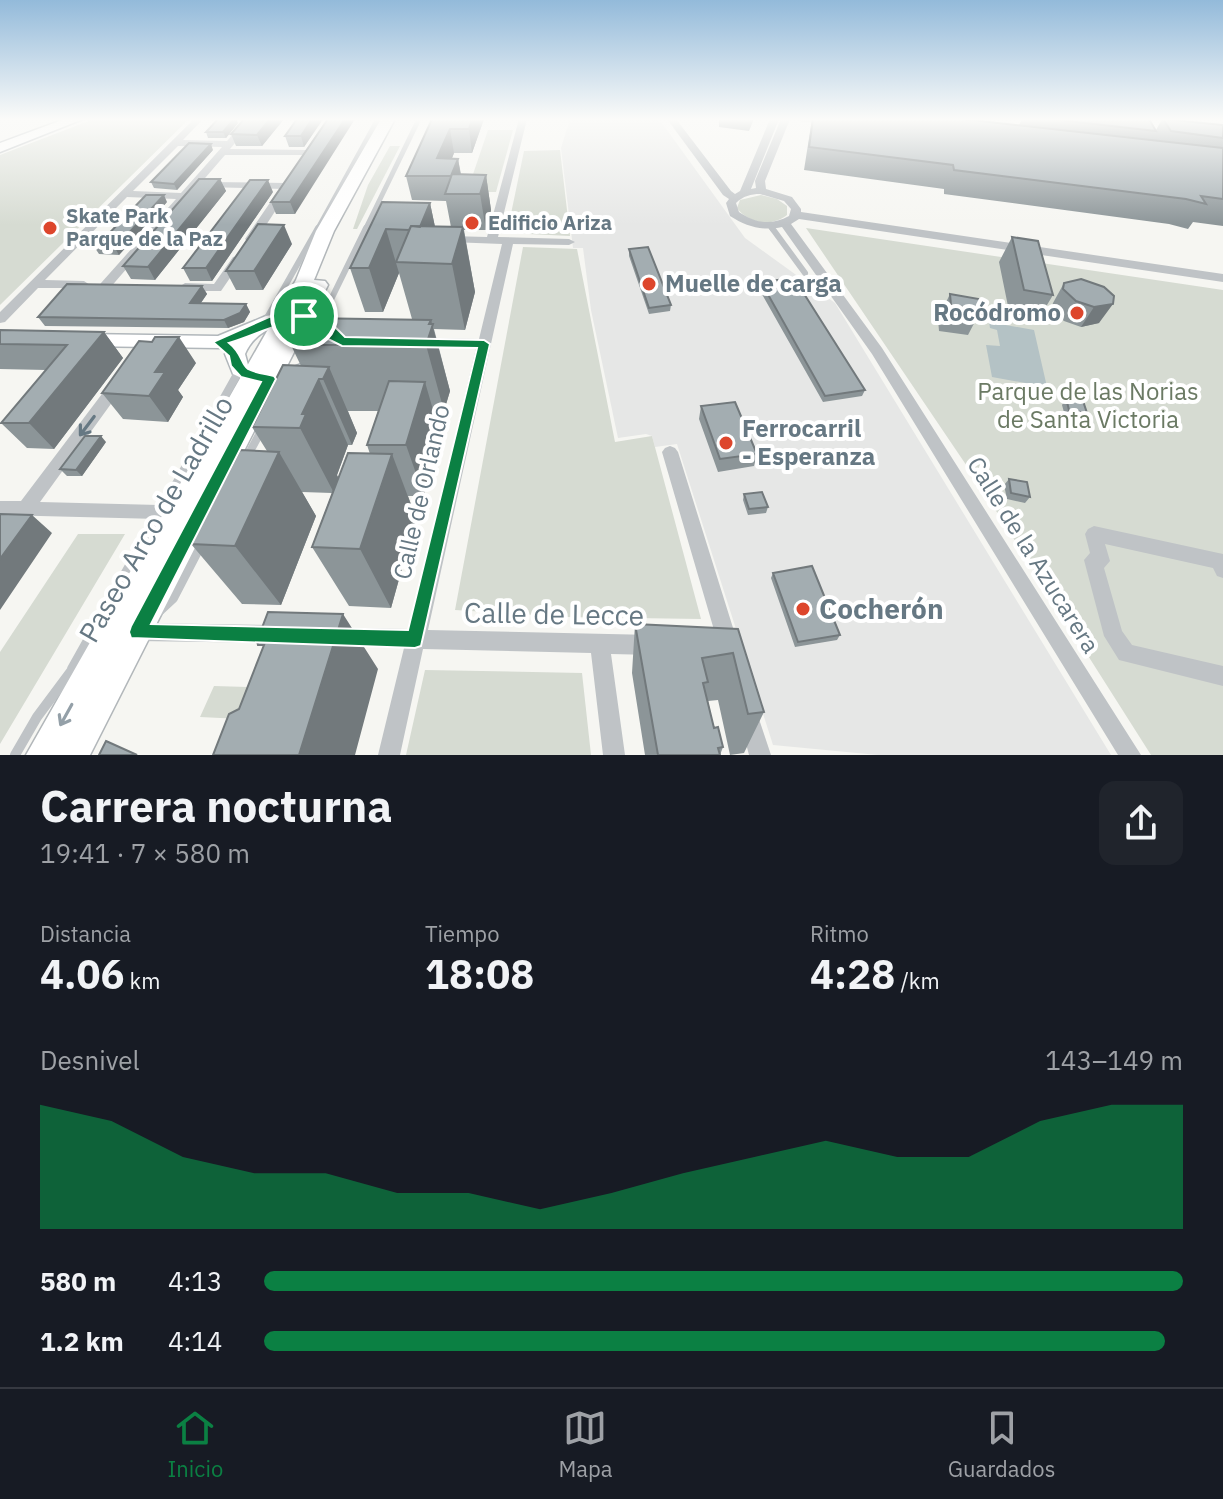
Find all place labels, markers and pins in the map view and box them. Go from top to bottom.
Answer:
place label: Skate Park Parque de la Paz [66,202,223,252]
place label: Edificio Ariza [488,209,612,236]
marker: Edificio Ariza [463,214,481,232]
marker: Skate Park Parque de la Paz [41,219,59,237]
place label: Muelle de carga [665,267,842,299]
marker: Muelle de carga [640,275,658,293]
pin [270,282,338,350]
place label: Rocódromo [933,296,1061,328]
marker: Rocódromo [1068,304,1086,322]
place label: Ferrocarril - Esperanza [742,412,876,472]
marker: Ferrocarril - Esperanza [717,434,735,452]
place label: Cocherón [819,590,944,627]
marker: Cocherón [794,600,812,618]

